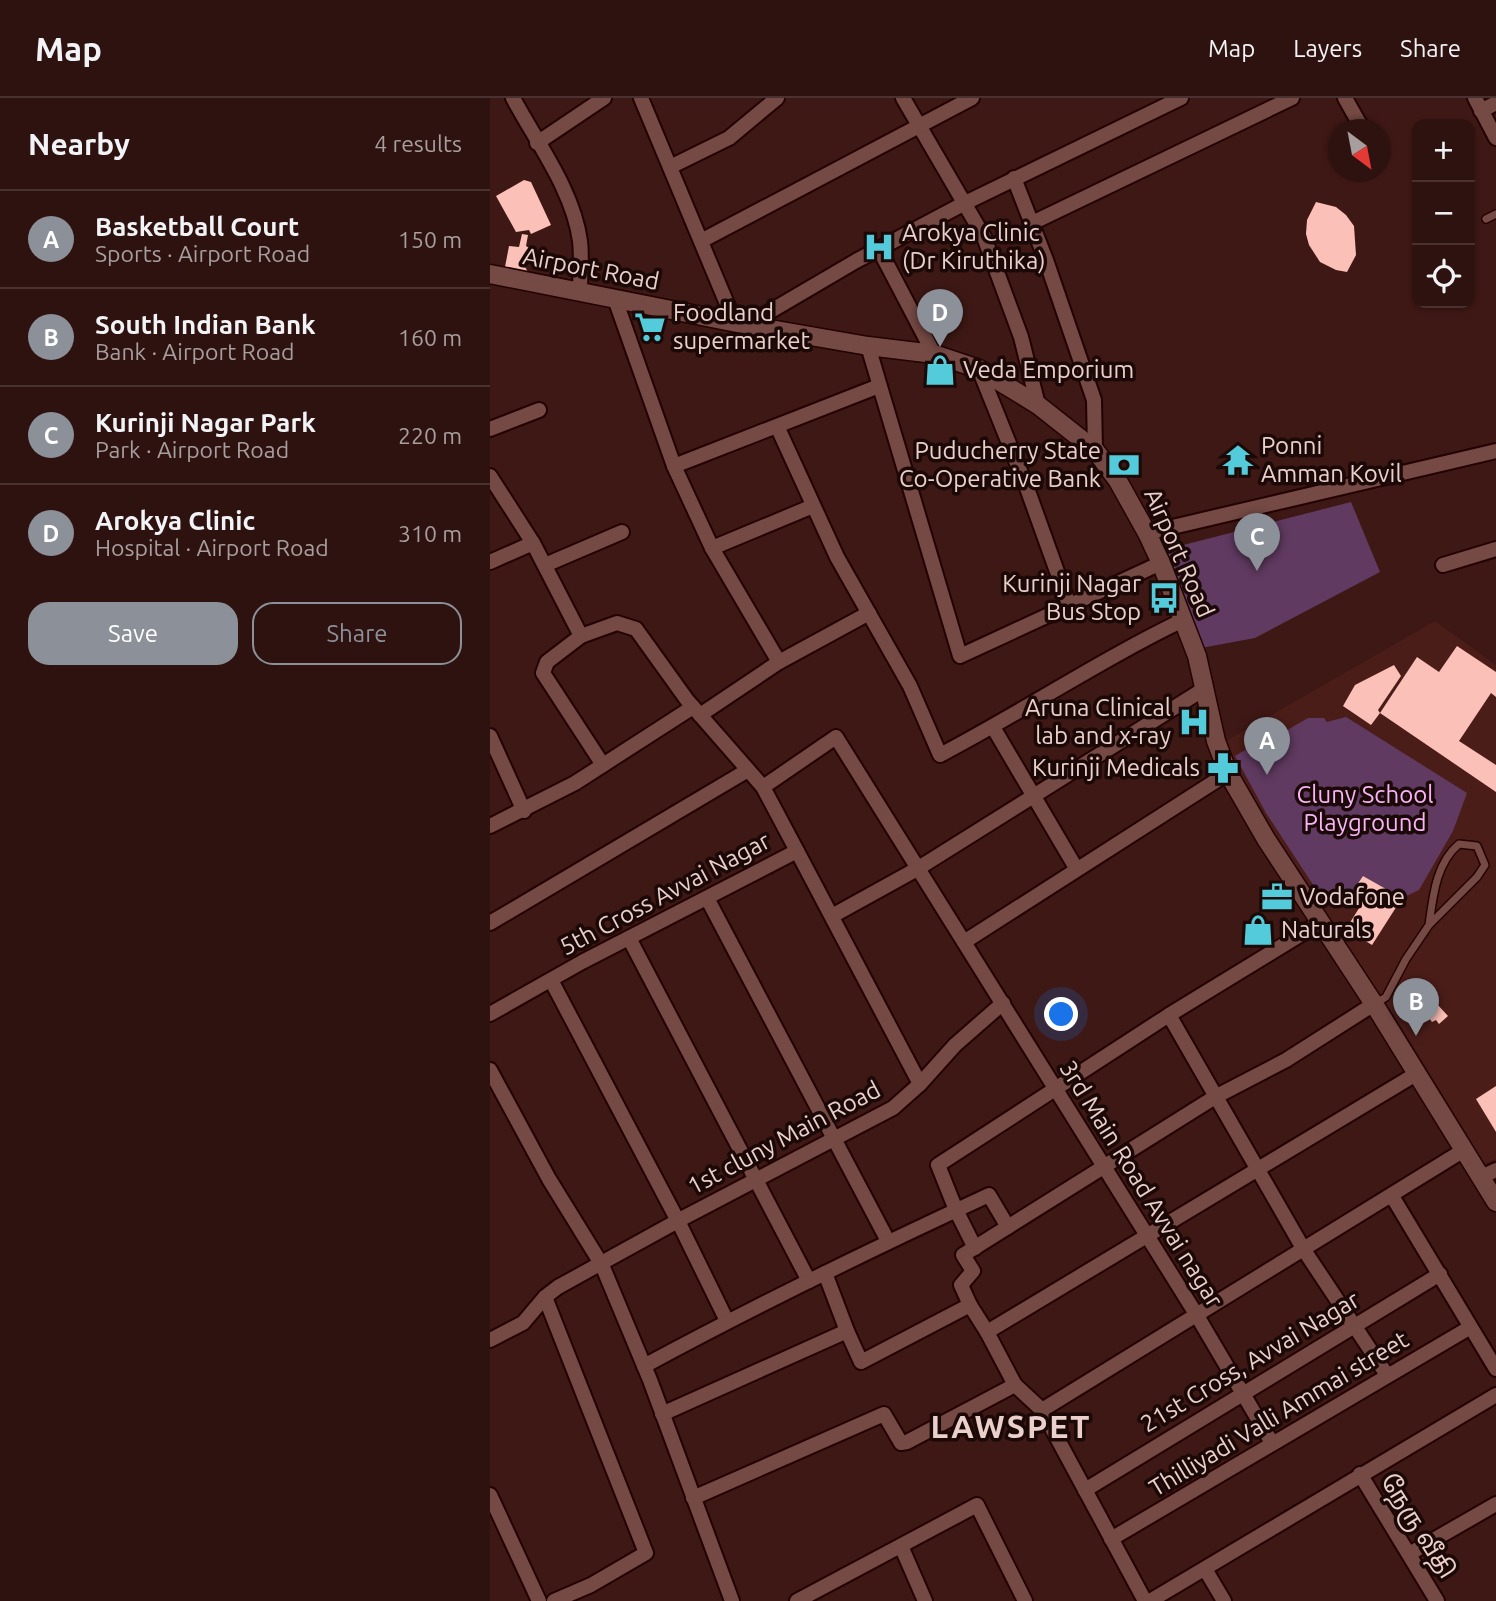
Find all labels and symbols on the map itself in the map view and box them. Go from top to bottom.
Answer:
north arrow [1328,119,1391,182]
place label: Arokya Clinic (Dr Kiruthika) [902,219,1045,274]
hospital icon: Arokya Clinic (Dr Kiruthika) [862,230,896,264]
street label: Airport Road [521,242,661,295]
pin: D [917,289,963,347]
place label: Foodland supermarket [673,299,811,354]
supermarket icon: Foodland supermarket [633,310,667,344]
shop icon: Veda Emporium [923,353,957,387]
place label: Veda Emporium [963,356,1134,383]
place label: Ponni Amman Kovil [1261,432,1402,487]
place label: Puducherry State Co-Operative Bank [899,437,1101,492]
temple icon: Ponni Amman Kovil [1221,443,1255,477]
bank icon: Puducherry State Co-Operative Bank [1107,448,1141,482]
street label: Airport Road [1139,484,1220,621]
pin: C [1234,513,1280,571]
place label: Kurinji Nagar Bus Stop [1002,570,1141,625]
bus stop icon: Kurinji Nagar Bus Stop [1147,581,1181,615]
place label: Aruna Clinical lab and x-ray [1025,694,1171,749]
hospital icon: Aruna Clinical lab and x-ray [1177,705,1211,739]
pin: A [1244,717,1290,775]
pharmacy icon: Kurinji Medicals [1206,751,1240,785]
place label: Kurinji Medicals [1032,754,1200,781]
park label: Cluny School Playground [1296,781,1434,836]
street label: 5th Cross Avvai Nagar [555,827,774,960]
office icon: Vodafone [1260,880,1294,914]
place label: Vodafone [1300,883,1405,910]
shop icon: Naturals [1241,913,1275,947]
place label: Naturals [1281,916,1372,943]
pin: B [1393,978,1439,1036]
your location [1044,997,1078,1031]
street label: 3rd Main Road Avvai nagar [1054,1056,1228,1312]
street label: 1st cluny Main Road [683,1075,885,1200]
street label: 21st Cross, Avvai Nagar [1136,1286,1364,1438]
street label: Thilliyadi Valli Ammai street [1144,1325,1414,1502]
district label: LAWSPET [931,1408,1091,1444]
street label: நேரு வீதி [1373,1469,1461,1585]

